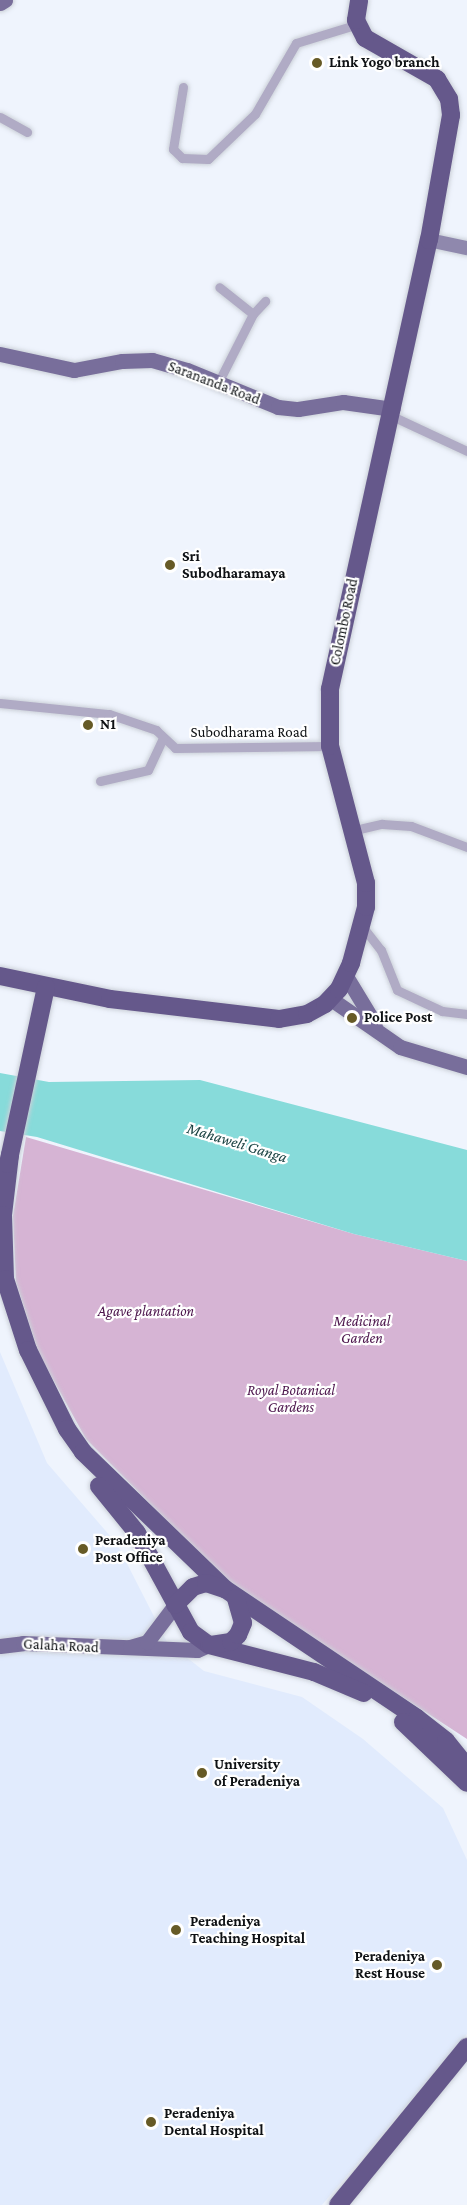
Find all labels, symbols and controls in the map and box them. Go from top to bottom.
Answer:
place label: Link Yogo branch [329,54,440,72]
marker: Link Yogo branch [310,56,324,70]
street label: Sarananda Road [165,357,263,409]
place label: Sri Subodharamaya [182,547,285,582]
marker: Sri Subodharamaya [163,558,177,572]
street label: Colombo Road [326,577,362,667]
place label: N1 [100,716,116,734]
marker: N1 [81,718,95,732]
street label: Subodharama Road [190,724,308,742]
place label: Police Post [364,1009,432,1027]
marker: Police Post [345,1011,359,1025]
water label: Mahaweli Ganga [185,1119,289,1167]
park label: Agave plantation [98,1303,194,1321]
park label: Medicinal Garden [334,1312,390,1347]
park label: Royal Botanical Gardens [247,1381,335,1416]
place label: Peradeniya Post Office [95,1531,166,1566]
marker: Peradeniya Post Office [76,1542,90,1556]
street label: Galaha Road [23,1635,99,1657]
place label: University of Peradeniya [214,1755,300,1790]
marker: University of Peradeniya [195,1766,209,1780]
place label: Peradeniya Teaching Hospital [190,1912,305,1947]
marker: Peradeniya Teaching Hospital [167,1921,185,1939]
place label: Peradeniya Rest House [354,1947,425,1982]
marker: Peradeniya Rest House [430,1958,444,1972]
place label: Peradeniya Dental Hospital [164,2104,264,2139]
marker: Peradeniya Dental Hospital [142,2113,160,2131]

